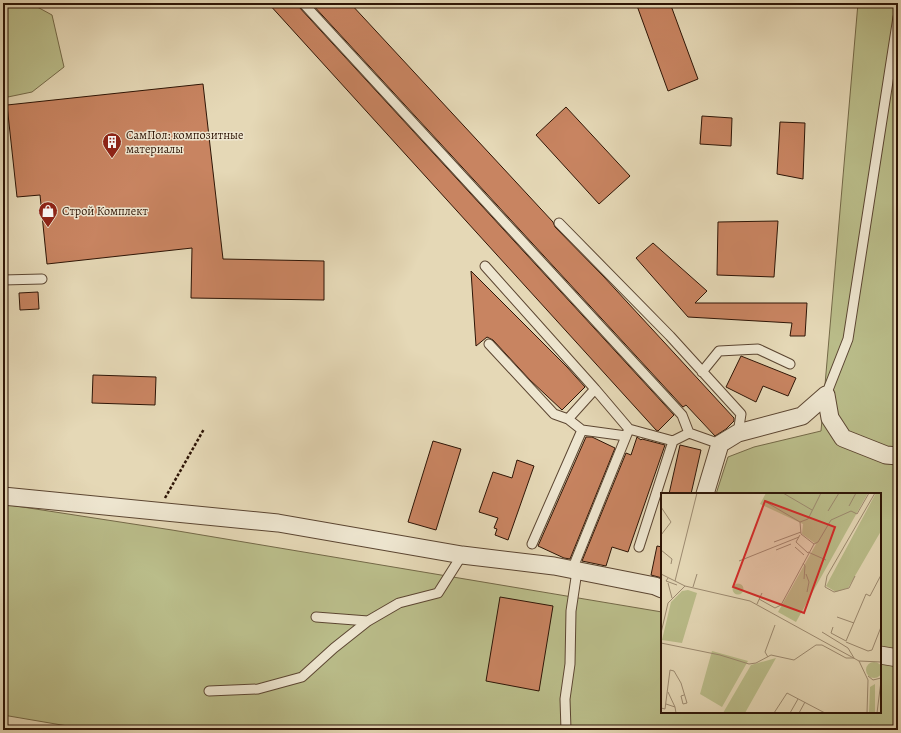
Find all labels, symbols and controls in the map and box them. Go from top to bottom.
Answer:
place label: СамПол: композитные материалы [126,127,244,157]
building icon: СамПол: композитные материалы [101,131,123,159]
shop icon: Строй Комплект [37,200,59,228]
place label: Строй Комплект [62,203,149,219]
inset map [661,493,881,713]

